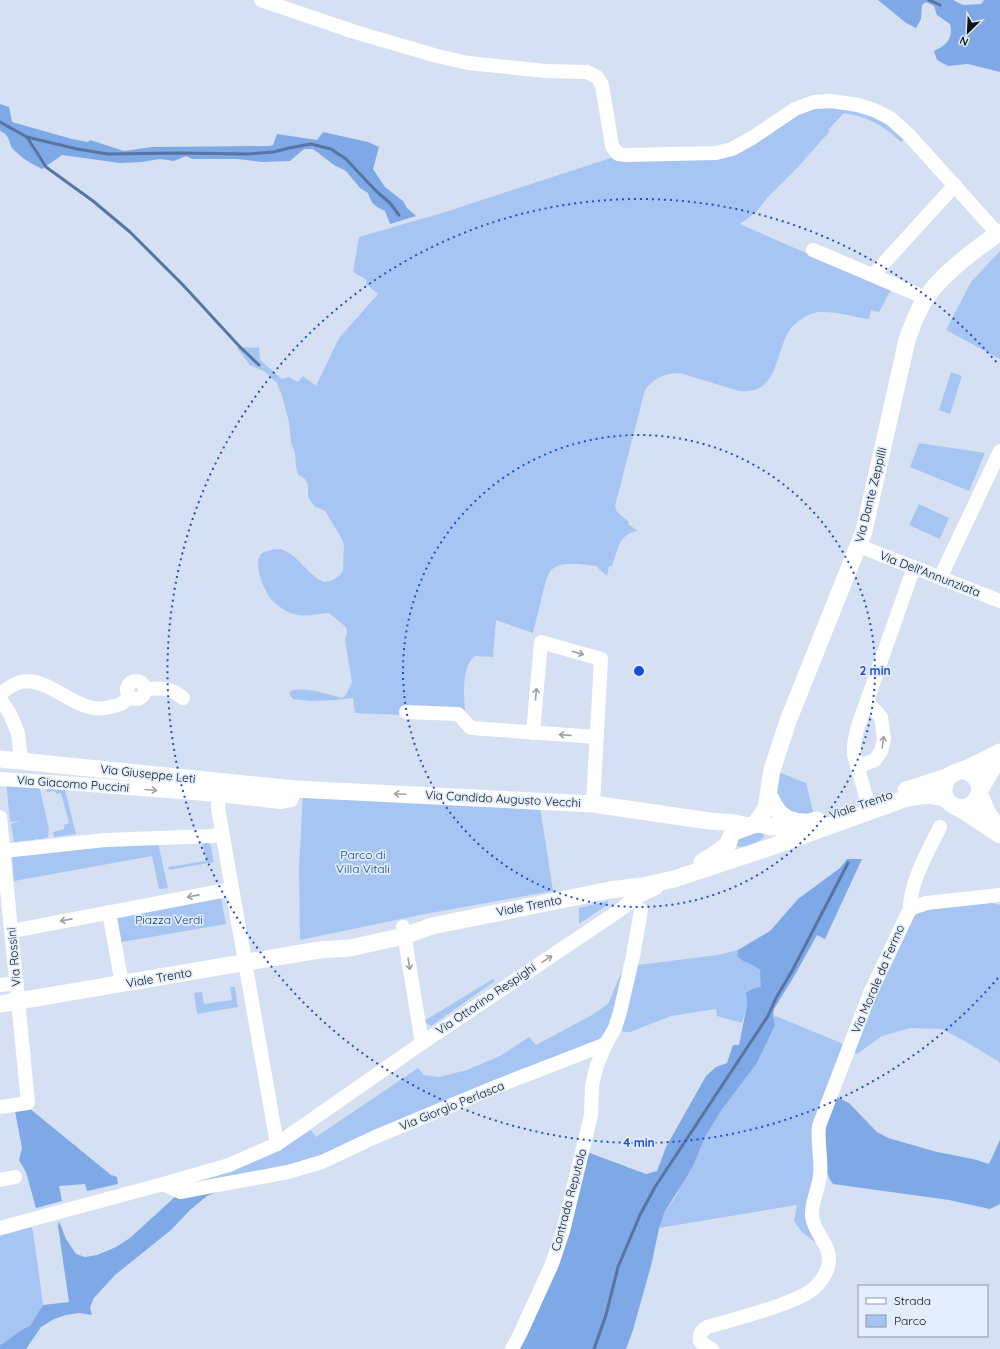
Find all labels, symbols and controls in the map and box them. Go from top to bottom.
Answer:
north arrow [948,12,988,52]
text: N [957,33,970,49]
street label: Via Dante Zeppilli [851,446,890,544]
street label: Via Dell'Annunziata [878,547,983,600]
one-way arrow [571,650,584,657]
text: 2 min [859,663,891,678]
centre of rings [632,664,646,678]
one-way arrow [532,688,540,701]
one-way arrow [559,731,572,738]
one-way arrow [879,736,887,749]
street label: Via Giuseppe Leti [100,761,196,786]
street label: Via Giacomo Puccini [16,772,130,795]
one-way arrow [144,786,157,793]
street label: Via Candido Augusto Vecchi [425,787,581,810]
street label: Viale Trento [827,787,895,822]
one-way arrow [394,790,407,798]
park label: Parco di Villa Vitali [336,847,390,876]
one-way arrow [187,892,200,900]
street label: Viale Trento [495,892,563,919]
park label: Piazza Verdi [135,912,203,927]
one-way arrow [60,917,73,925]
street label: Via Morale da Fermo [848,922,907,1035]
street label: Via Rossini [3,927,24,987]
one-way arrow [541,955,552,963]
one-way arrow [405,958,413,971]
street label: Via Ottorino Respighi [433,960,539,1038]
street label: Viale Trento [125,964,193,991]
street label: Via Giorgio Perlasca [397,1078,506,1133]
text: 4 min [623,1135,655,1150]
street label: Contrada Reputolo [548,1147,589,1253]
legend [858,1285,988,1337]
text: Strada [894,1293,931,1308]
text: Parco [894,1313,926,1328]

